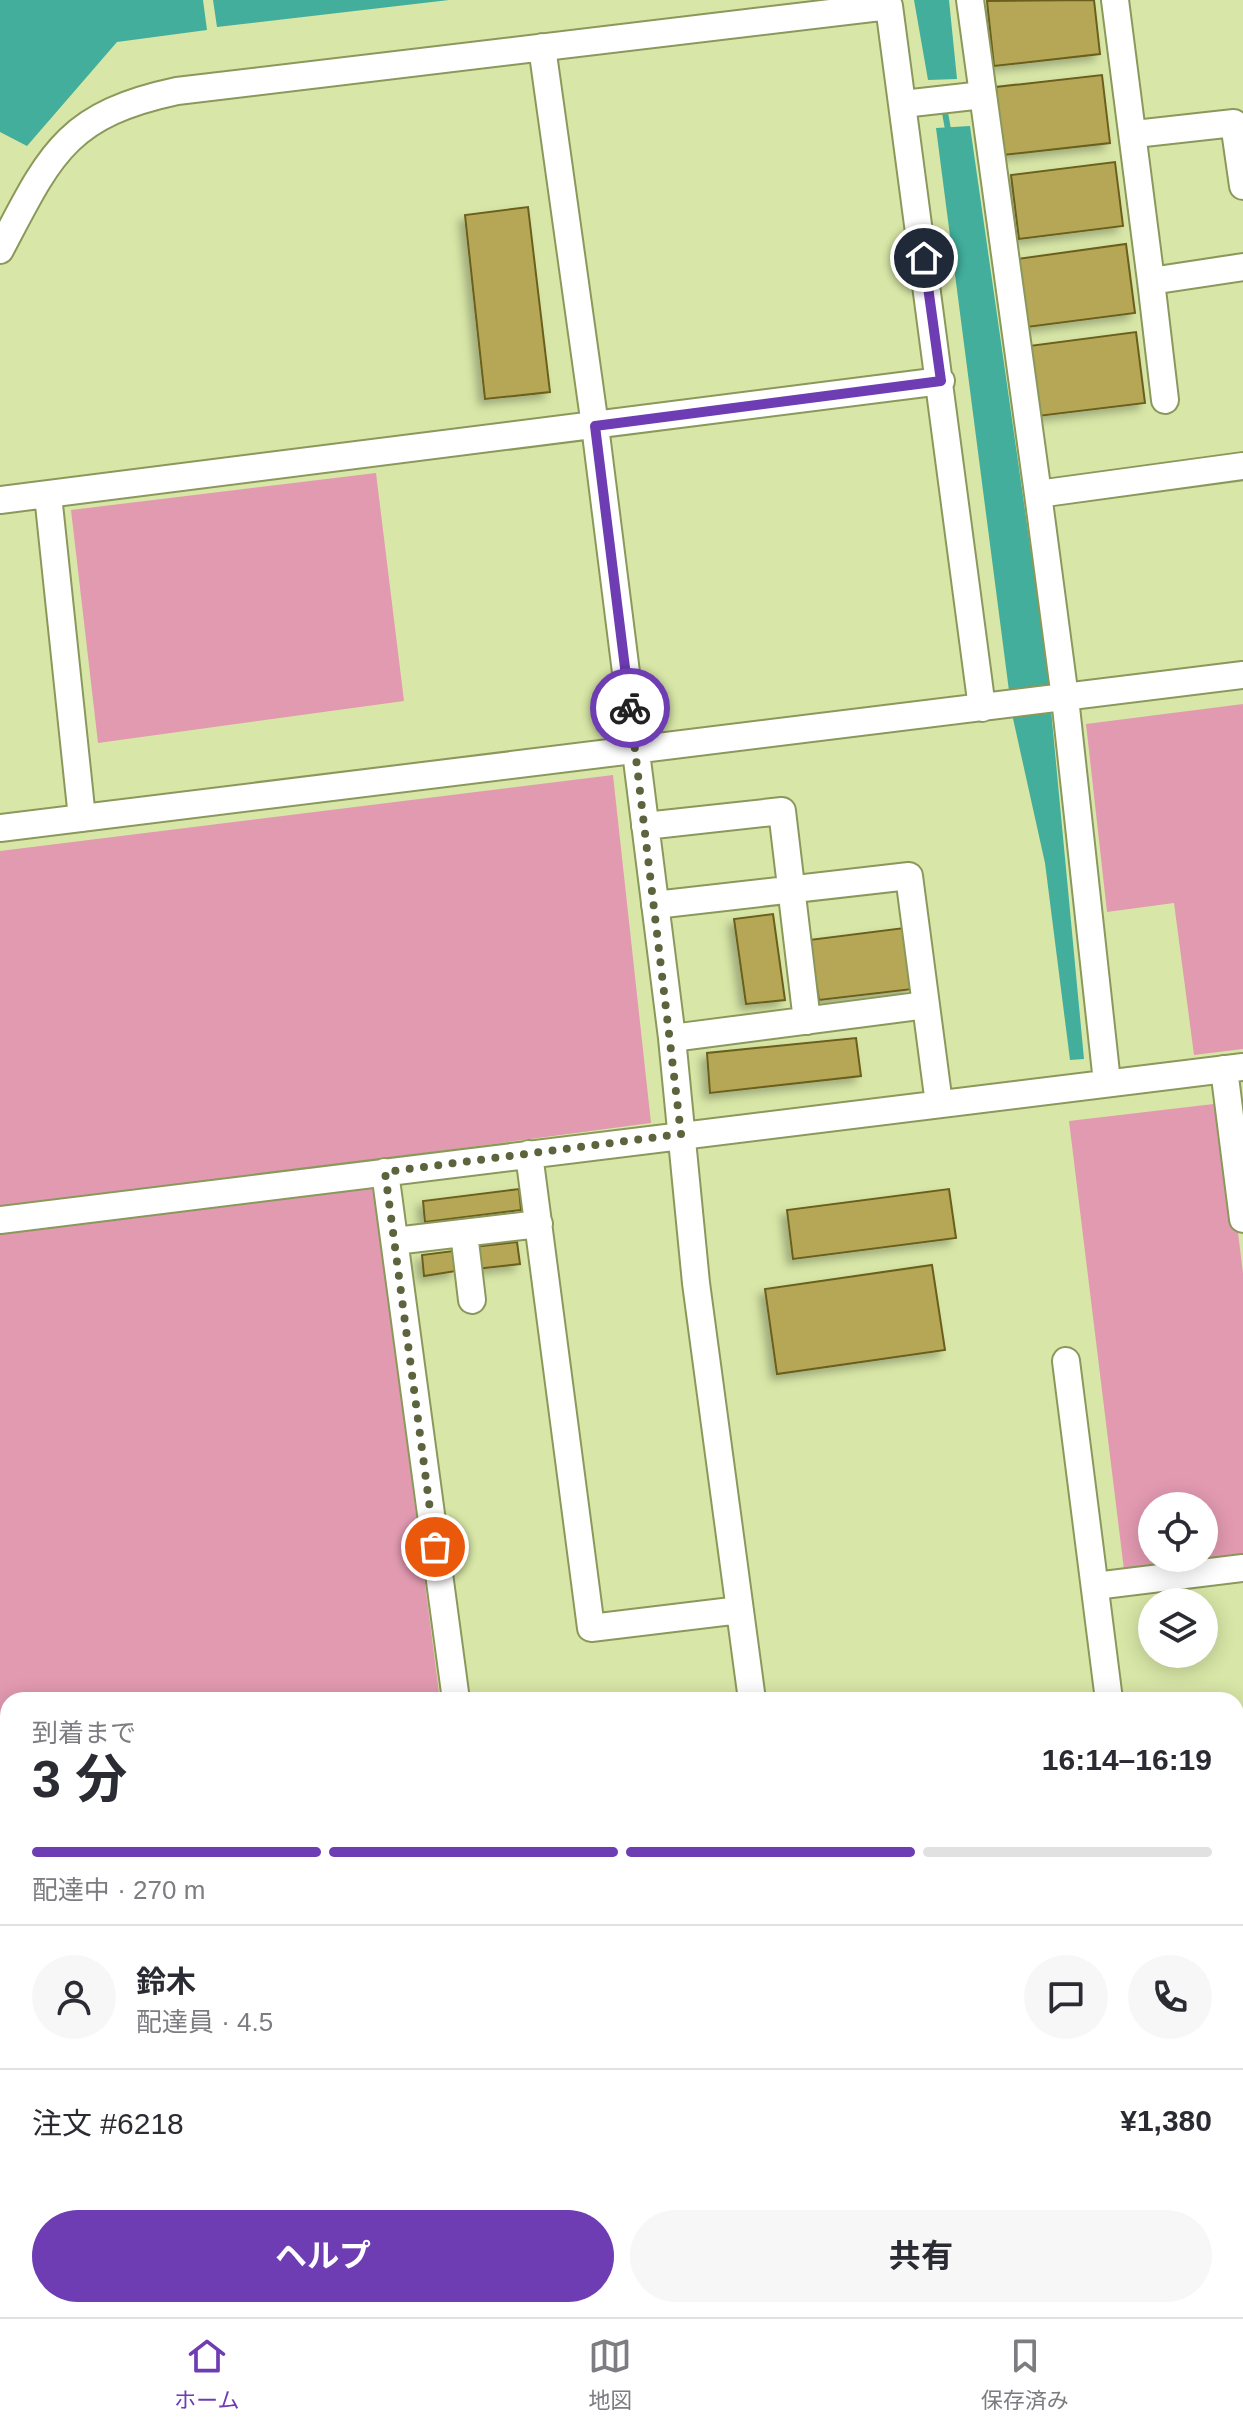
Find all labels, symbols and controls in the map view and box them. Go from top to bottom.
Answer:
pin [890,224,958,292]
icon: home [902,236,946,280]
courier [590,668,670,748]
icon: bike [608,686,652,730]
map controls [1138,1492,1218,1668]
button: locate [1138,1492,1218,1572]
pin [401,1513,469,1581]
icon: bag [413,1525,457,1569]
button: layers [1138,1588,1218,1668]
text: 到着まで [32,1718,136,1748]
text: 16:14–16:19 [1042,1743,1212,1776]
text: 3 分 [32,1750,127,1808]
text: 配達中 · 270 m [32,1875,205,1905]
button: person [32,1955,116,2039]
button: chat [1024,1955,1108,2039]
button: phone [1128,1955,1212,2039]
text: 鈴木 [136,1965,196,1998]
text: 配達員 · 4.5 [136,2007,273,2037]
text: ¥1,380 [1120,2104,1212,2137]
text: 注文 #6218 [32,2107,184,2140]
button: ヘルプ [32,2210,614,2302]
button: 共有 [630,2210,1212,2302]
tab: ホーム [174,2334,240,2414]
tab: 地図 [588,2334,632,2414]
tab: 保存済み [981,2334,1069,2414]

